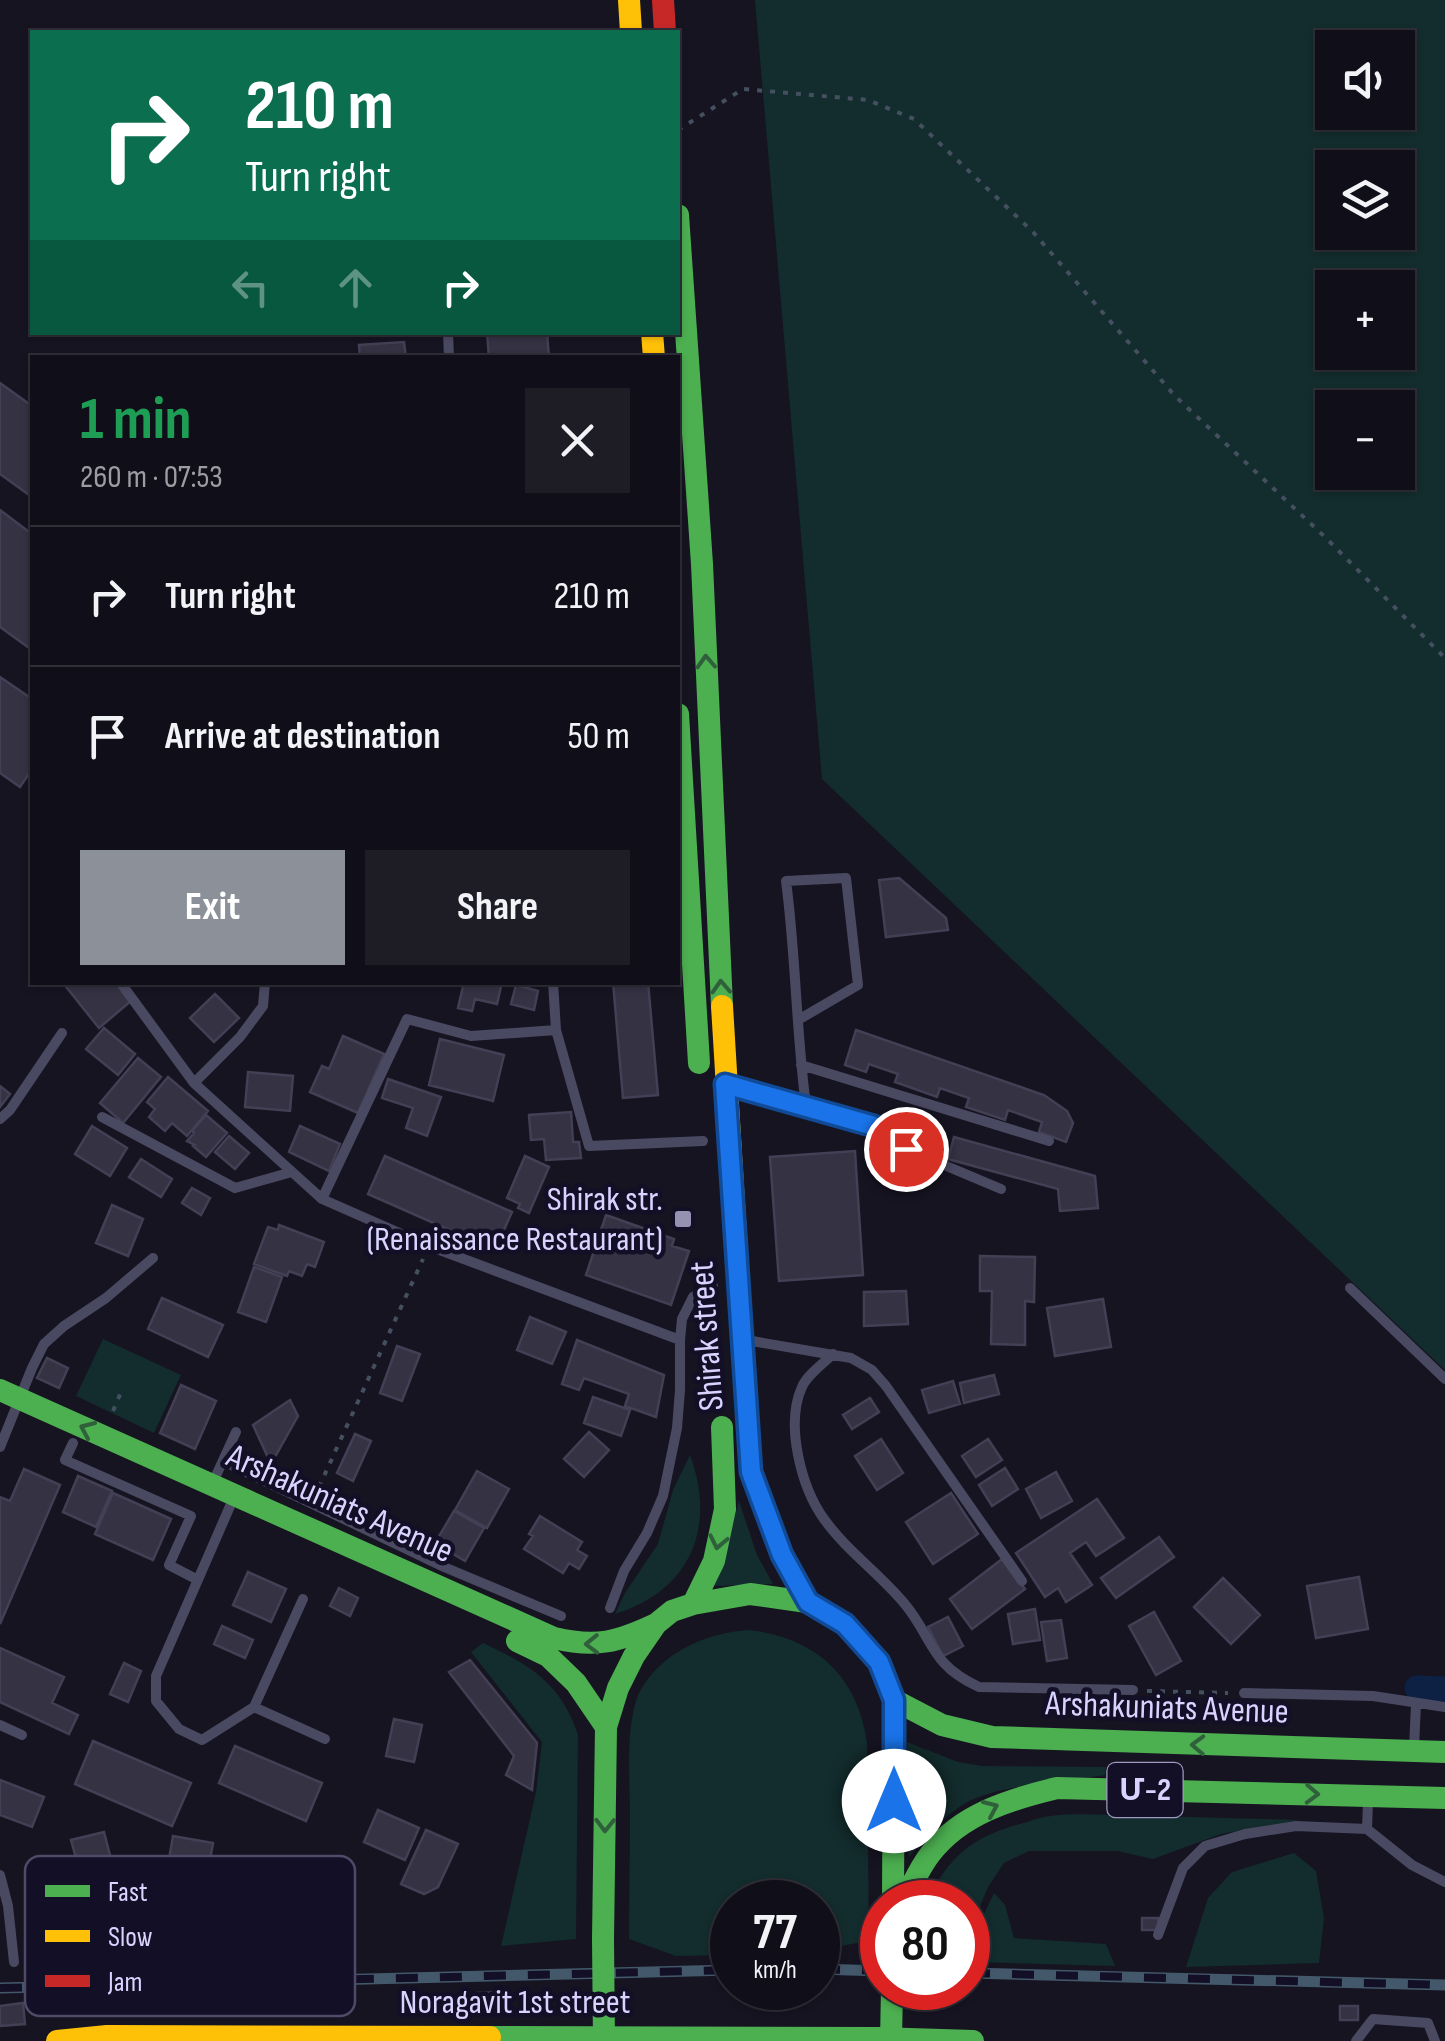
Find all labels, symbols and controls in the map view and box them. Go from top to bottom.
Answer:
map controls [1315,30,1415,490]
button: sound [1315,30,1415,130]
text: 210 m [245,65,394,149]
icon: right [80,70,210,200]
text: Turn right [245,150,391,205]
button: layers [1315,150,1415,250]
icon: left [223,260,278,315]
icon: ahead [328,260,383,315]
icon: right [433,260,488,315]
button: + [1315,270,1415,370]
text: 1 min [80,384,192,456]
button: close [525,388,630,493]
button: − [1315,390,1415,490]
text: 260 m · 07:53 [80,458,223,497]
icon: right [80,569,135,624]
text: Turn right [165,574,296,619]
text: 210 m [554,574,630,619]
one-way arrow [696,653,717,669]
icon: arrive [80,709,135,764]
text: Arrive at destination [165,714,440,759]
text: 50 m [567,714,630,759]
button: Exit [80,850,345,965]
button: Share [365,850,630,965]
one-way arrow [710,978,731,994]
pin [864,1107,949,1192]
icon: arrive [879,1122,934,1177]
place label: Shirak str. (Renaissance Restaurant) [367,1178,663,1261]
marker: Shirak str. (Renaissance Restaurant) [672,1208,694,1230]
street label: Shirak street [680,1260,734,1412]
one-way arrow [79,1421,97,1441]
street label: Arshakuniats Avenue [219,1434,460,1573]
one-way arrow [709,1533,730,1550]
one-way arrow [584,1633,599,1654]
street label: Arshakuniats Avenue [1044,1682,1289,1734]
one-way arrow [1190,1735,1206,1756]
position arrow [842,1749,946,1853]
road number: Մ-2 [1108,1763,1182,1817]
one-way arrow [1305,1784,1321,1805]
one-way arrow [981,1800,999,1820]
one-way arrow [594,1818,616,1833]
legend [25,1856,355,2016]
text: Fast [108,1876,147,1909]
speed limit sign: 80 [860,1880,990,2010]
text: 77 [753,1903,797,1963]
text: Slow [108,1921,153,1954]
text: km/h [753,1955,797,1986]
text: Jam [107,1966,143,1999]
street label: Noragavit 1st street [400,1981,630,2024]

